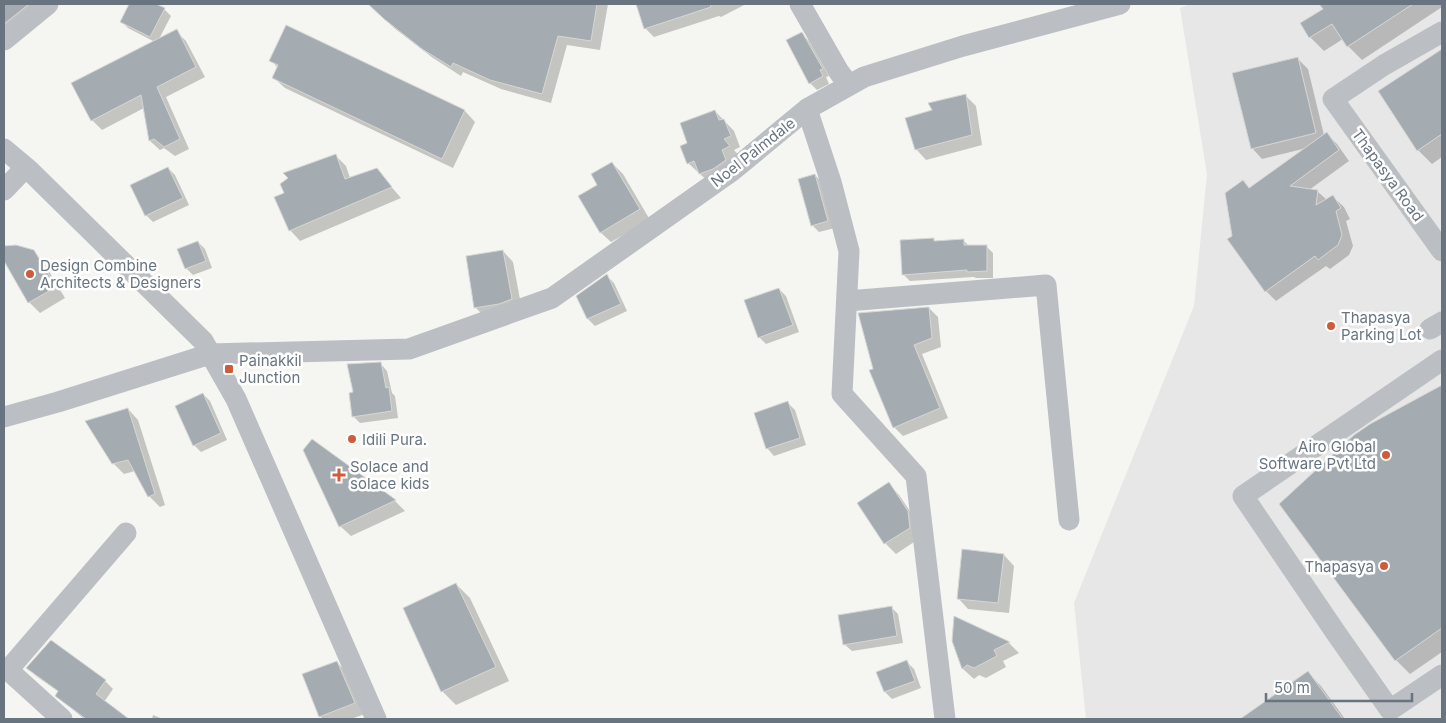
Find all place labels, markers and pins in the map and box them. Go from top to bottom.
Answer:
place label: Design Combine Architects & Designers [40,256,201,292]
marker: Design Combine Architects & Designers [24,268,36,280]
place label: Thapasya Parking Lot [1341,308,1422,344]
marker: Thapasya Parking Lot [1325,320,1337,332]
place label: Painakkil Junction [239,351,302,387]
marker: Painakkil Junction [223,363,235,375]
place label: Idili Pura. [362,430,427,449]
marker: Idili Pura. [346,433,358,445]
place label: Airo Global Software Pvt Ltd [1259,437,1376,473]
marker: Airo Global Software Pvt Ltd [1380,449,1392,461]
place label: Solace and solace kids [350,457,430,493]
marker: Solace and solace kids [332,468,346,482]
place label: Thapasya [1305,557,1374,576]
marker: Thapasya [1378,560,1390,572]

